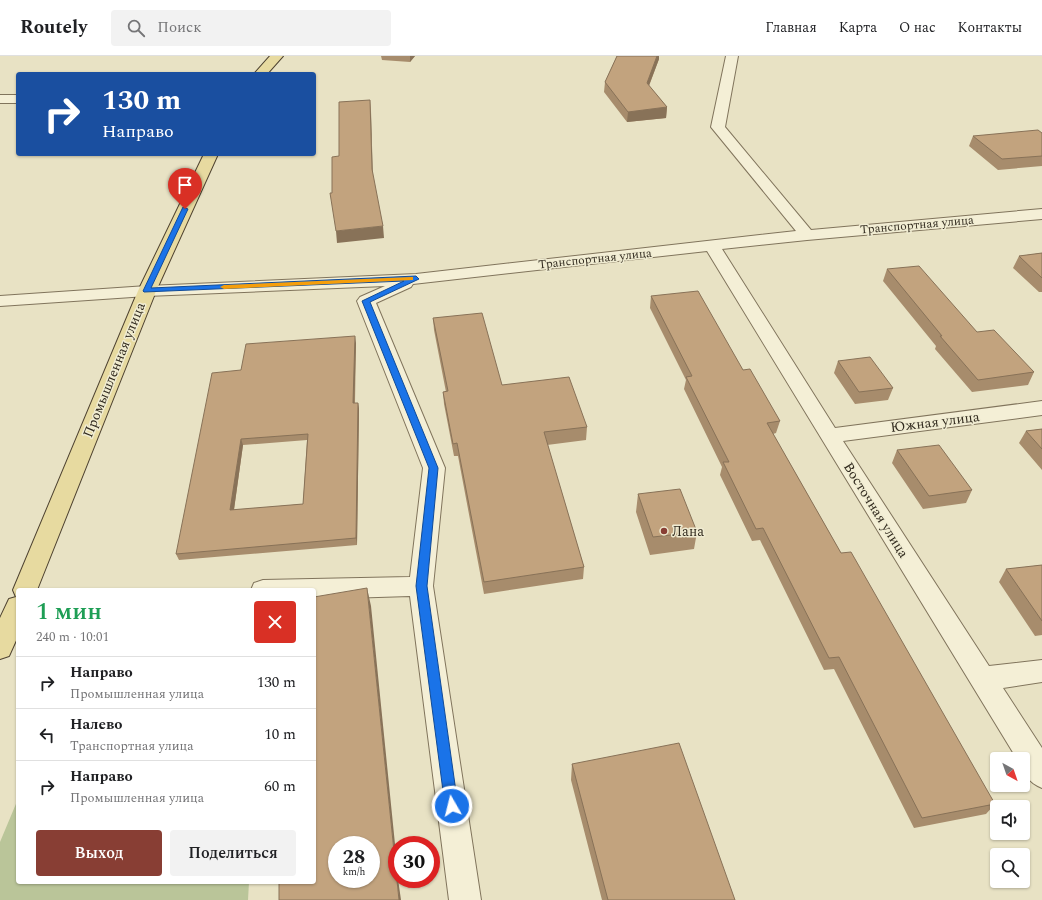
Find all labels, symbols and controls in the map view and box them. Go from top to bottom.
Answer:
search box [111,10,391,46]
text: Routely [20,13,87,42]
text: Поиск [157,16,202,39]
icon: search [125,17,147,39]
text: Главная [765,17,817,38]
text: Карта [839,17,877,38]
text: О нас [899,17,936,38]
text: Контакты [958,17,1022,38]
text: 130 m [102,79,181,122]
icon: right [36,88,88,140]
text: Направо [102,118,174,145]
pin [168,168,202,209]
icon: arrive [174,174,196,196]
street label: Транспортная улица [859,211,975,239]
street label: Транспортная улица [537,244,653,274]
street label: Промышленная улица [77,299,151,441]
street label: Южная улица [889,406,981,438]
street label: Восточная улица [838,458,914,562]
place label: Лана [672,521,704,542]
marker: Лана [659,526,669,536]
text: 1 мин [36,594,102,630]
button: close [254,601,296,643]
text: 240 m · 10:01 [36,627,109,647]
text: Направо [70,661,133,684]
text: 130 m [257,671,296,694]
icon: right [36,672,58,694]
text: Промышленная улица [70,684,204,704]
text: Налево [70,713,123,736]
text: 10 m [264,723,296,746]
icon: left [36,724,58,746]
text: Транспортная улица [70,736,194,756]
north arrow [990,752,1030,792]
map controls [990,752,1030,888]
text: Направо [70,765,133,788]
text: 60 m [264,775,296,798]
icon: right [36,776,58,798]
position arrow [431,785,473,827]
text: Промышленная улица [70,788,204,808]
button: sound [990,800,1030,840]
button: Выход [36,830,162,876]
button: Поделиться [170,830,296,876]
speed limit sign: 30 [388,836,440,888]
text: 28 [343,842,365,872]
button: search [990,848,1030,888]
text: km/h [343,864,365,880]

